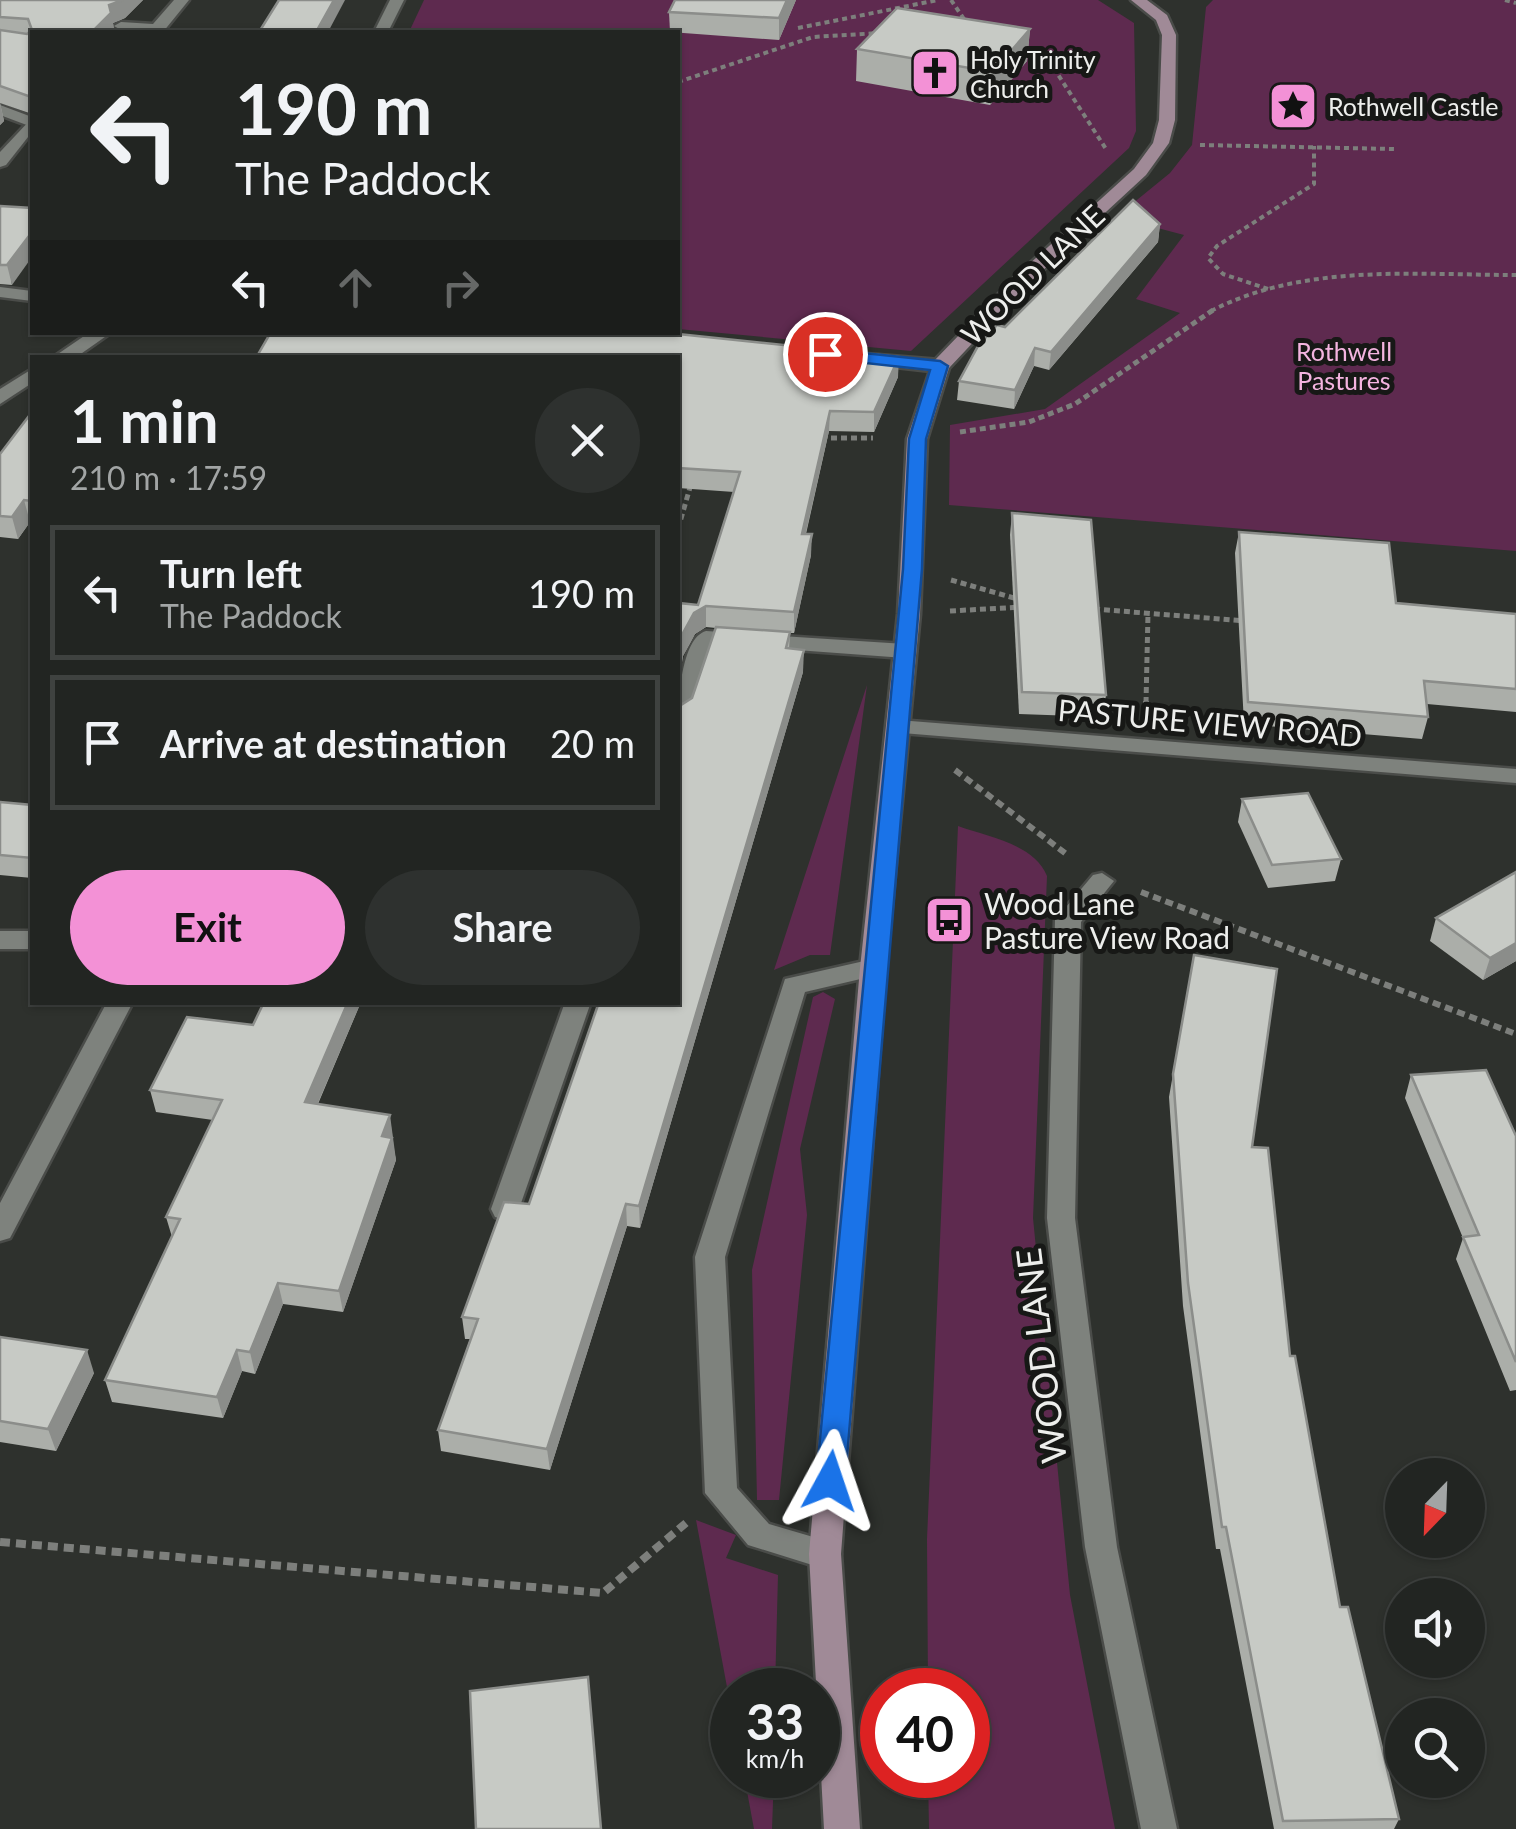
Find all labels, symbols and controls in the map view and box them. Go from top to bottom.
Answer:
place label: Holy Trinity Church [970,44,1096,103]
church icon: Holy Trinity Church [909,47,961,99]
text: 190 m [235,66,432,150]
icon: left [70,70,200,200]
place icon: Rothwell Castle [1267,80,1319,132]
place label: Rothwell Castle [1328,91,1499,121]
text: The Paddock [235,151,491,205]
street label: WOOD LANE [953,197,1111,351]
icon: left [223,260,278,315]
icon: ahead [328,260,383,315]
icon: right [433,260,488,315]
pin [783,312,868,397]
icon: arrive [798,327,853,382]
park label: Rothwell Pastures [1296,336,1392,395]
text: 1 min [70,384,219,456]
button: close [535,388,640,493]
text: 210 m · 17:59 [70,458,267,497]
text: Turn left [160,550,302,596]
icon: left [75,565,130,620]
text: 190 m [528,570,635,616]
text: The Paddock [160,596,342,635]
street label: PASTURE VIEW ROAD [1056,691,1364,753]
icon: arrive [75,715,130,770]
text: Arrive at destination [160,720,507,766]
text: 20 m [550,720,635,766]
button: Exit [70,870,345,985]
button: Share [365,870,640,985]
place label: Wood Lane Pasture View Road [984,885,1230,955]
bus stop icon: Wood Lane Pasture View Road [923,894,975,946]
street label: WOOD LANE [1006,1246,1074,1466]
position arrow [778,1429,882,1533]
north arrow [1385,1458,1485,1558]
map controls [1385,1458,1485,1798]
button: sound [1385,1578,1485,1678]
speed limit sign: 40 [860,1668,990,1798]
text: 33 [746,1691,804,1751]
button: search [1385,1698,1485,1798]
text: km/h [746,1743,804,1773]

